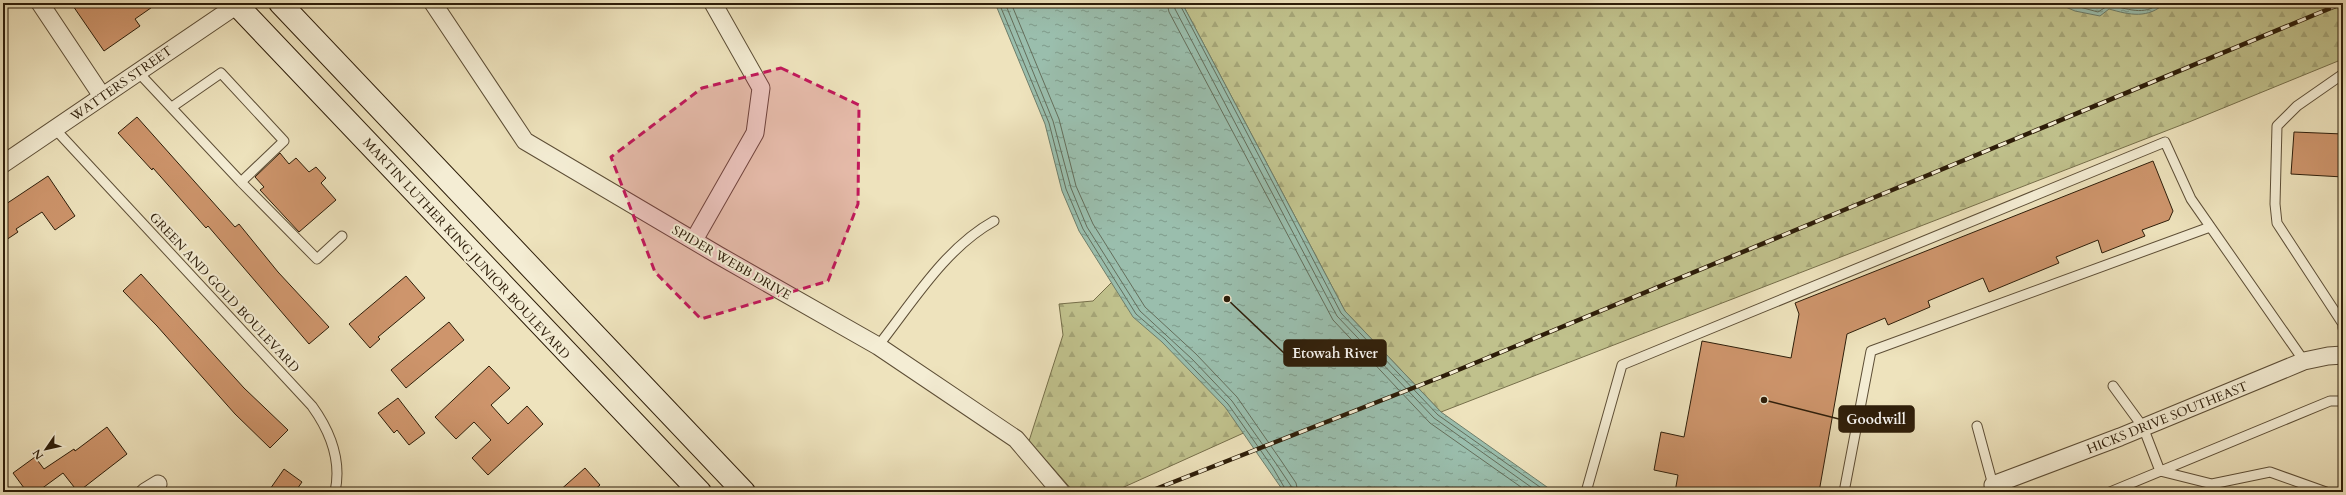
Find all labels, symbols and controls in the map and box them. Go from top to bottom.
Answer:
street label: WATTERS STREET [66,42,176,126]
street label: MARTIN LUTHER KING JUNIOR BOULEVARD [359,134,574,363]
street label: GREEN AND GOLD BOULEVARD [145,209,303,377]
street label: SPIDER WEBB DRIVE [669,221,794,304]
callout: Etowah River [1284,340,1386,366]
text: Etowah River [1292,344,1378,363]
street label: HICKS DRIVE SOUTHEAST [2084,377,2251,459]
callout: Goodwill [1839,406,1914,432]
text: Goodwill [1846,410,1906,429]
north arrow [26,429,66,469]
text: N [29,446,47,462]

